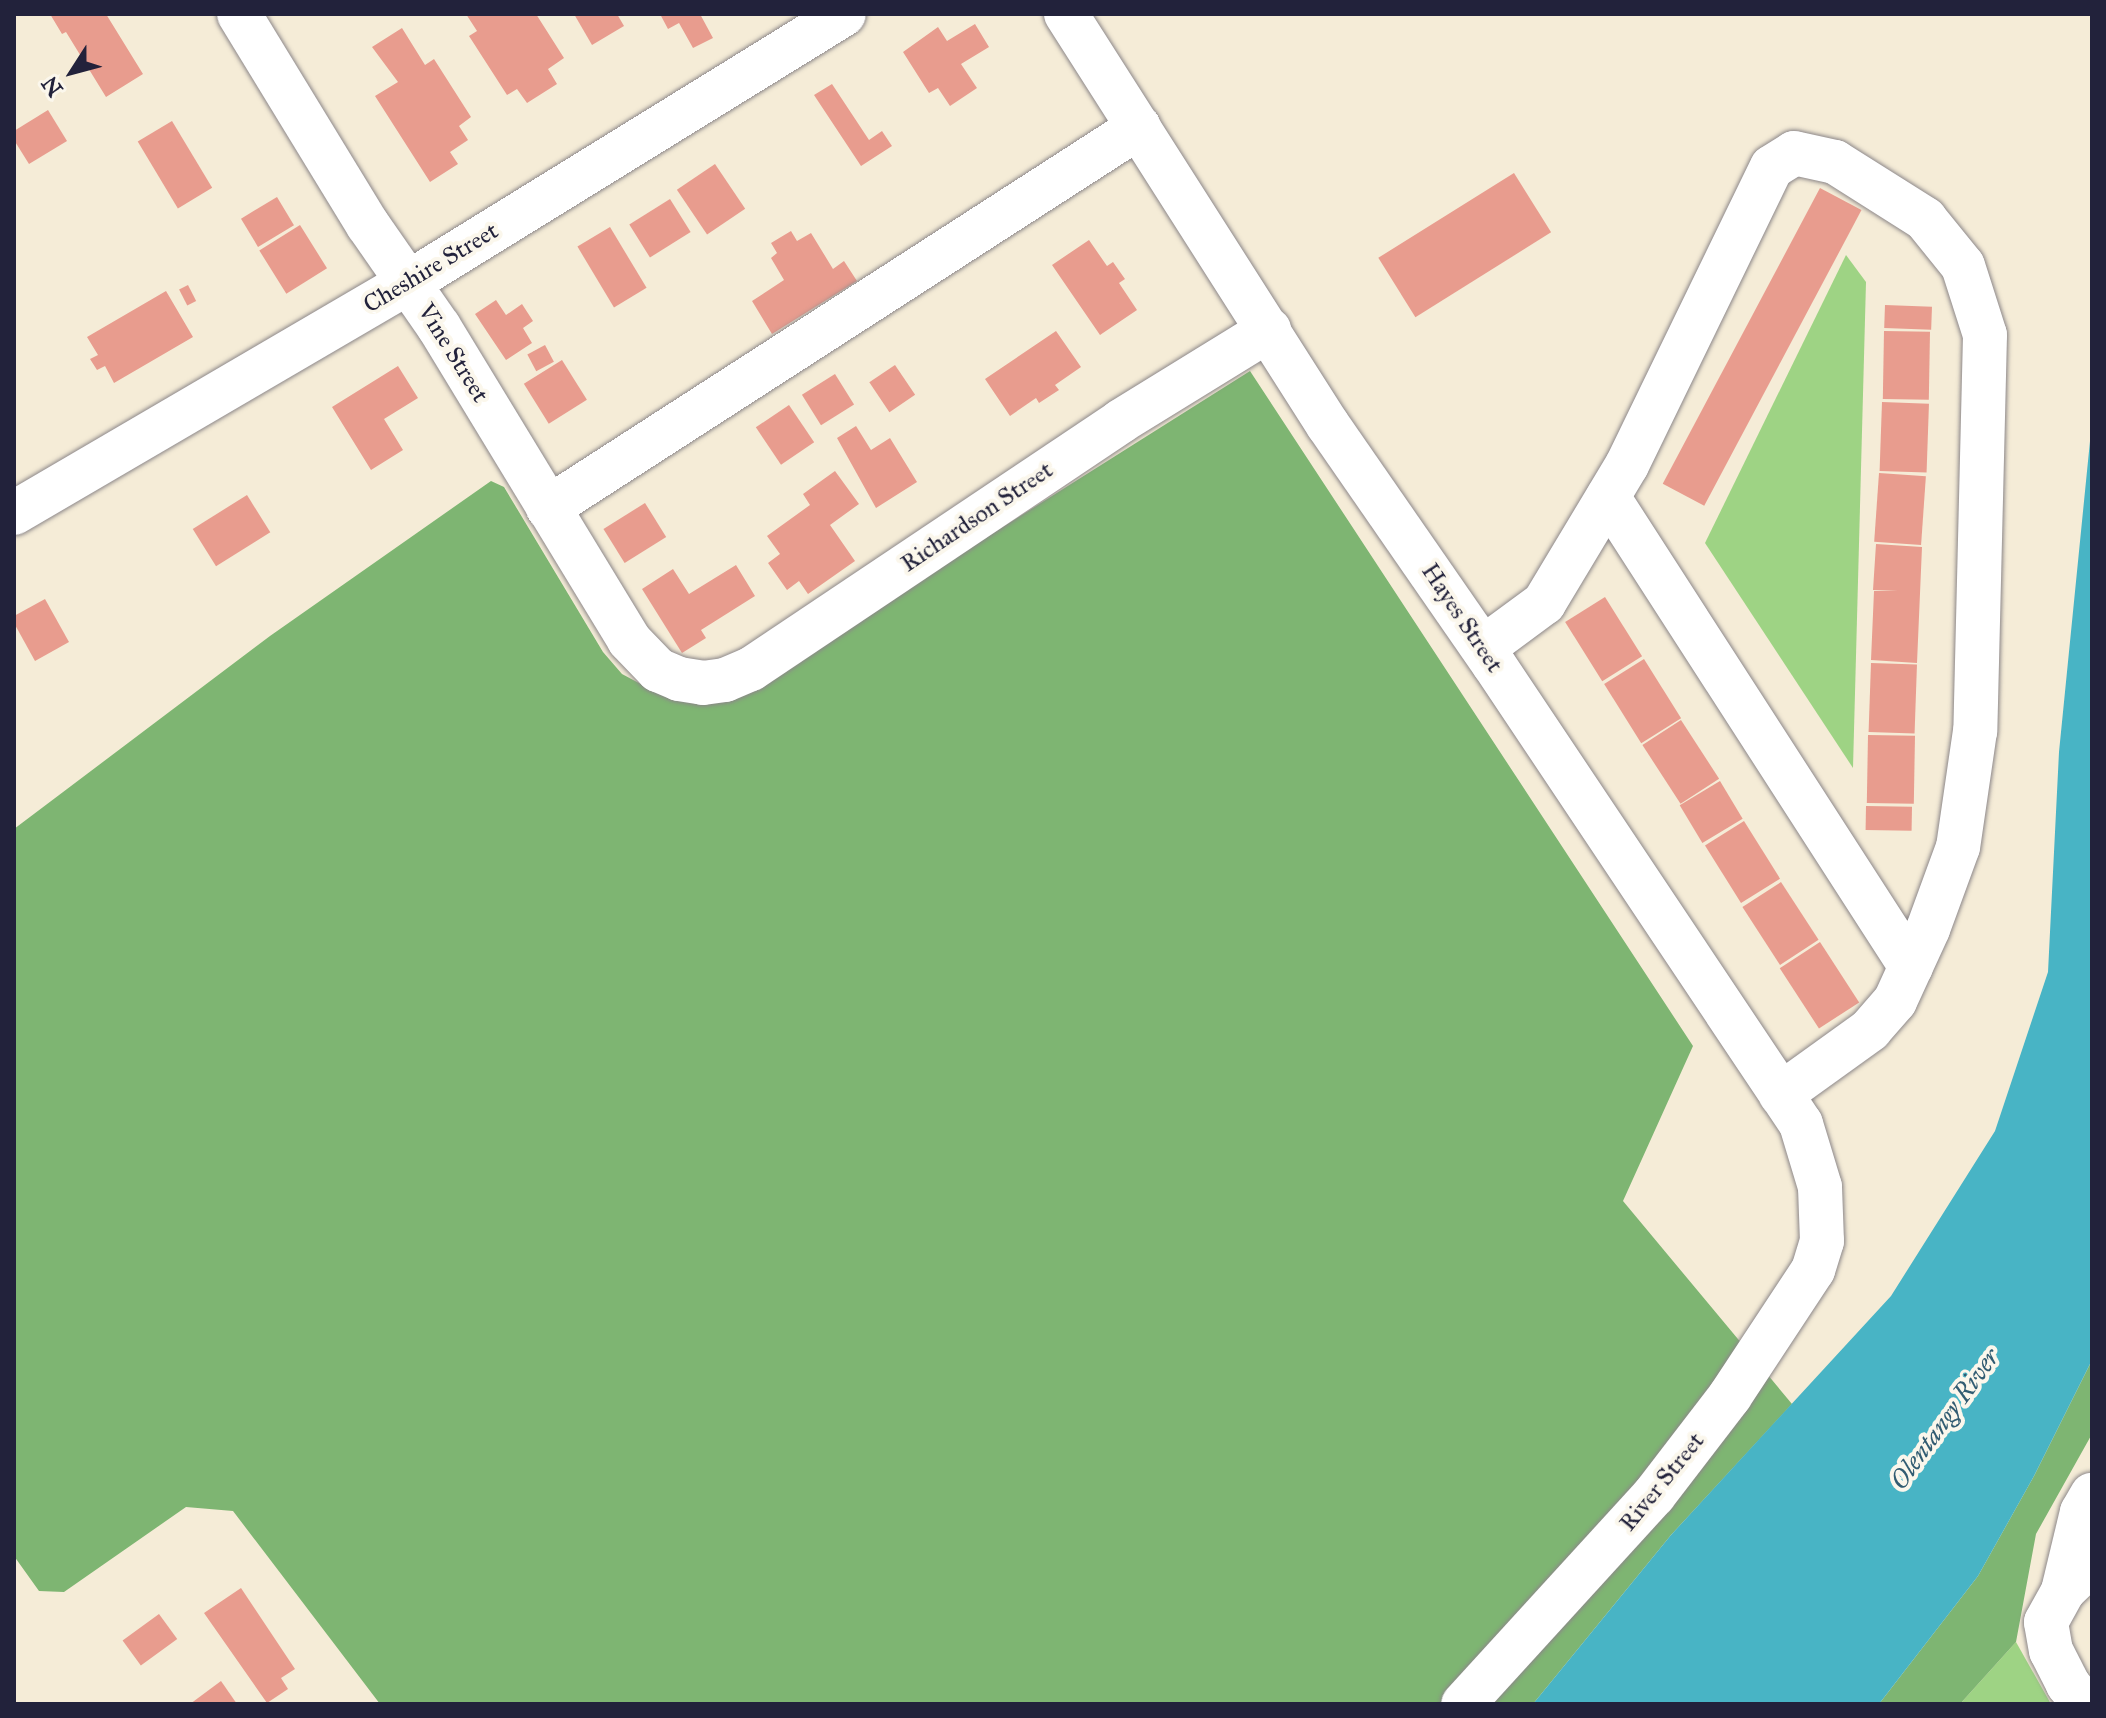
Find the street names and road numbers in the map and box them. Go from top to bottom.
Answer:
street label: Cheshire Street [358,217,504,319]
street label: Vine Street [411,298,495,408]
street label: Richardson Street [896,456,1058,578]
street label: Hayes Street [1415,558,1509,678]
street label: River Street [1614,1427,1710,1537]

